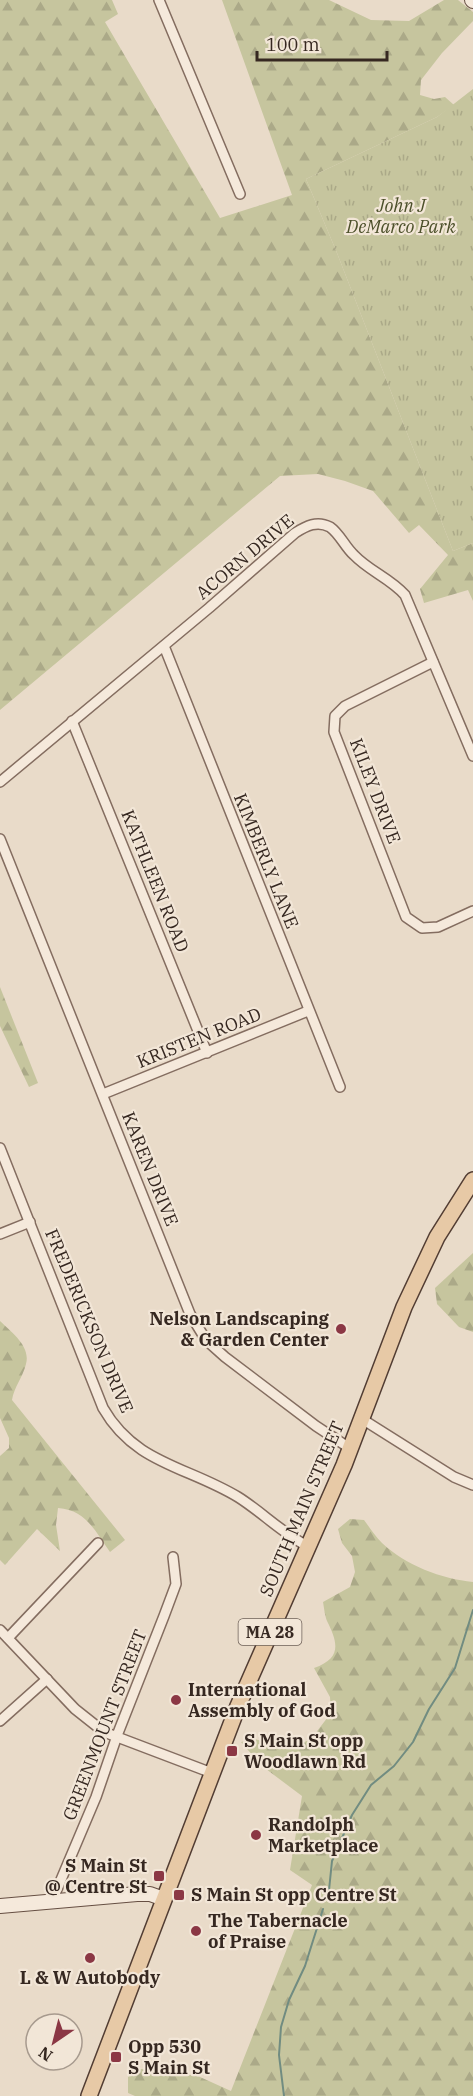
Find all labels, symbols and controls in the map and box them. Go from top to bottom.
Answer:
scale bar [257,24,388,62]
text: 100 m [266,33,320,56]
park label: John J DeMarco Park [345,194,456,238]
street label: ACORN DRIVE [191,509,298,604]
street label: KILEY DRIVE [345,735,406,847]
street label: KIMBERLY LANE [229,790,304,932]
street label: KATHLEEN ROAD [116,806,194,955]
street label: KRISTEN ROAD [133,1002,264,1073]
street label: KAREN DRIVE [117,1108,184,1229]
street label: FREDERICKSON DRIVE [40,1225,139,1416]
place label: Nelson Landscaping & Garden Center [150,1307,330,1351]
marker: Nelson Landscaping & Garden Center [334,1322,348,1336]
street label: SOUTH MAIN STREET [254,1417,349,1600]
road number: MA 28 [238,1619,302,1645]
street label: GREENMOUNT STREET [57,1626,152,1824]
place label: International Assembly of God [188,1678,336,1722]
marker: International Assembly of God [169,1693,183,1707]
place label: S Main St opp Woodlawn Rd [244,1729,366,1773]
marker: S Main St opp Woodlawn Rd [225,1744,239,1758]
place label: Randolph Marketplace [268,1813,378,1857]
marker: Randolph Marketplace [249,1828,263,1842]
place label: S Main St @ Centre St [45,1854,147,1898]
marker: S Main St @ Centre St [152,1869,166,1883]
place label: S Main St opp Centre St [191,1883,397,1906]
marker: S Main St opp Centre St [172,1888,186,1902]
place label: The Tabernacle of Praise [208,1909,348,1953]
marker: The Tabernacle of Praise [189,1924,203,1938]
marker: L & W Autobody [83,1951,97,1965]
place label: L & W Autobody [20,1966,161,1989]
north arrow [24,2012,84,2072]
place label: Opp 530 S Main St [128,2035,210,2079]
text: N [34,2042,56,2066]
marker: Opp 530 S Main St [109,2050,123,2064]

